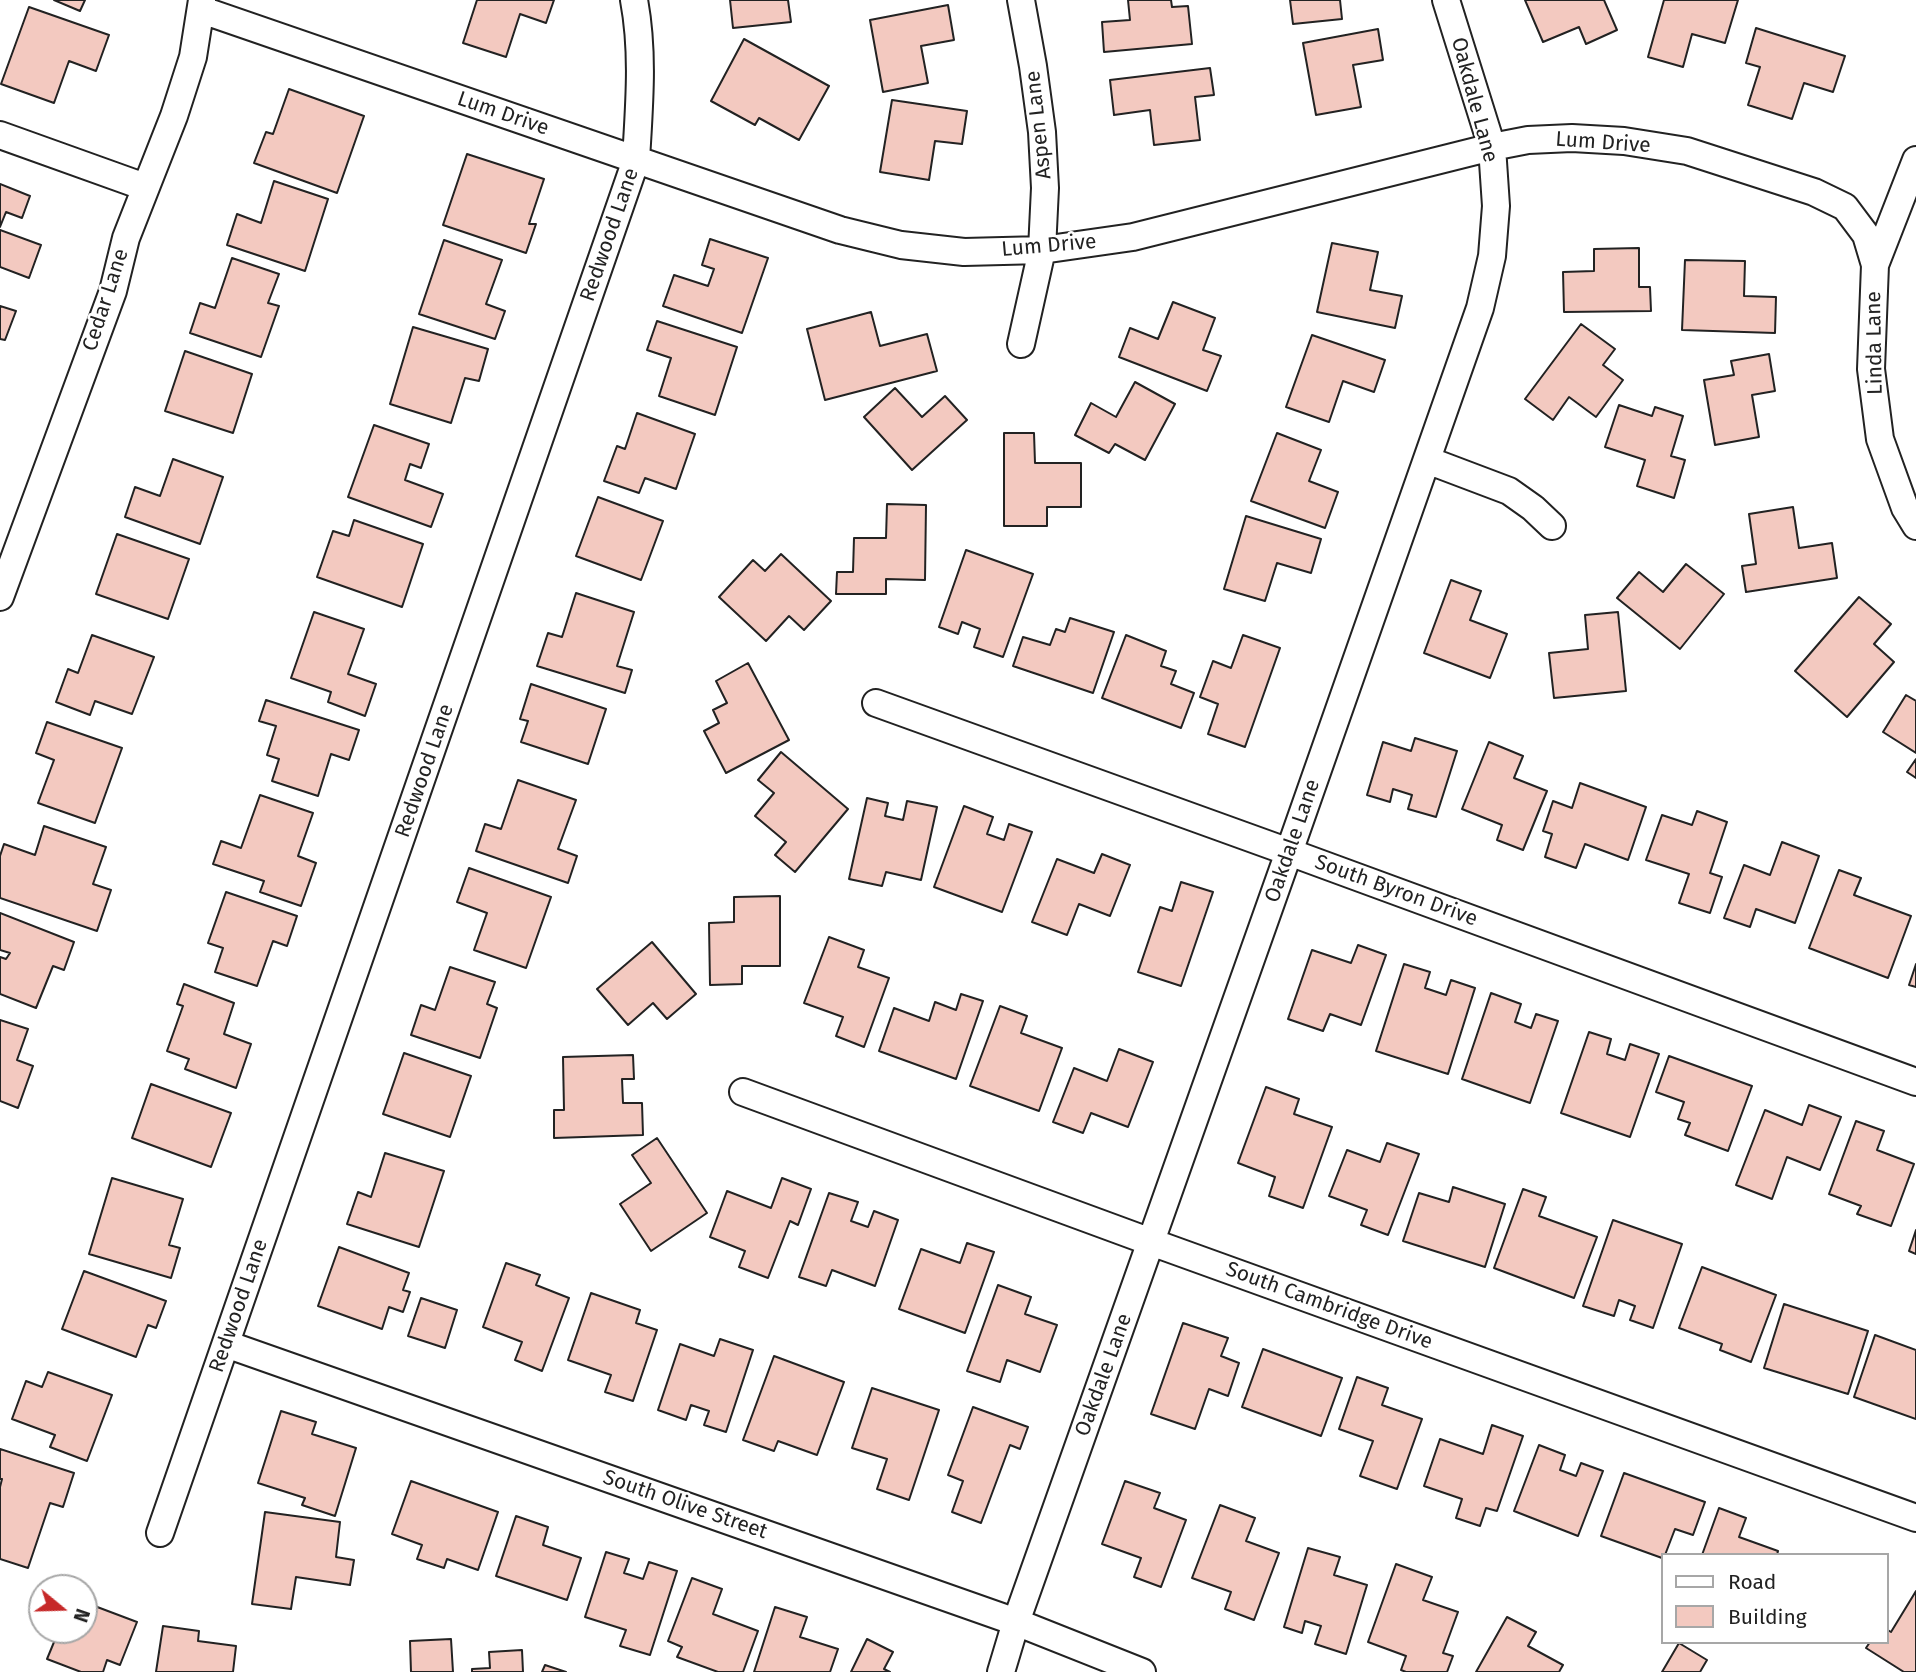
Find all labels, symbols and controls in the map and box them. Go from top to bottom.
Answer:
street label: Oakdale Lane [1445,35,1503,165]
street label: Aspen Lane [1021,69,1057,181]
street label: Lum Drive [454,87,552,141]
street label: Lum Drive [1555,127,1651,159]
street label: Redwood Lane [575,165,645,305]
street label: Lum Drive [1000,229,1098,263]
street label: Cedar Lane [78,246,134,354]
street label: Linda Lane [1861,291,1889,395]
street label: Redwood Lane [390,701,460,841]
street label: Oakdale Lane [1260,776,1326,906]
street label: South Byron Drive [1311,850,1481,932]
street label: Redwood Lane [204,1236,274,1376]
street label: South Cambridge Drive [1222,1257,1436,1355]
street label: Oakdale Lane [1070,1310,1138,1440]
street label: South Olive Street [599,1465,771,1545]
legend [1660,1553,1888,1644]
text: Road [1728,1569,1776,1595]
north arrow [28,1574,98,1644]
text: Building [1728,1604,1807,1630]
text: N [69,1606,94,1625]

